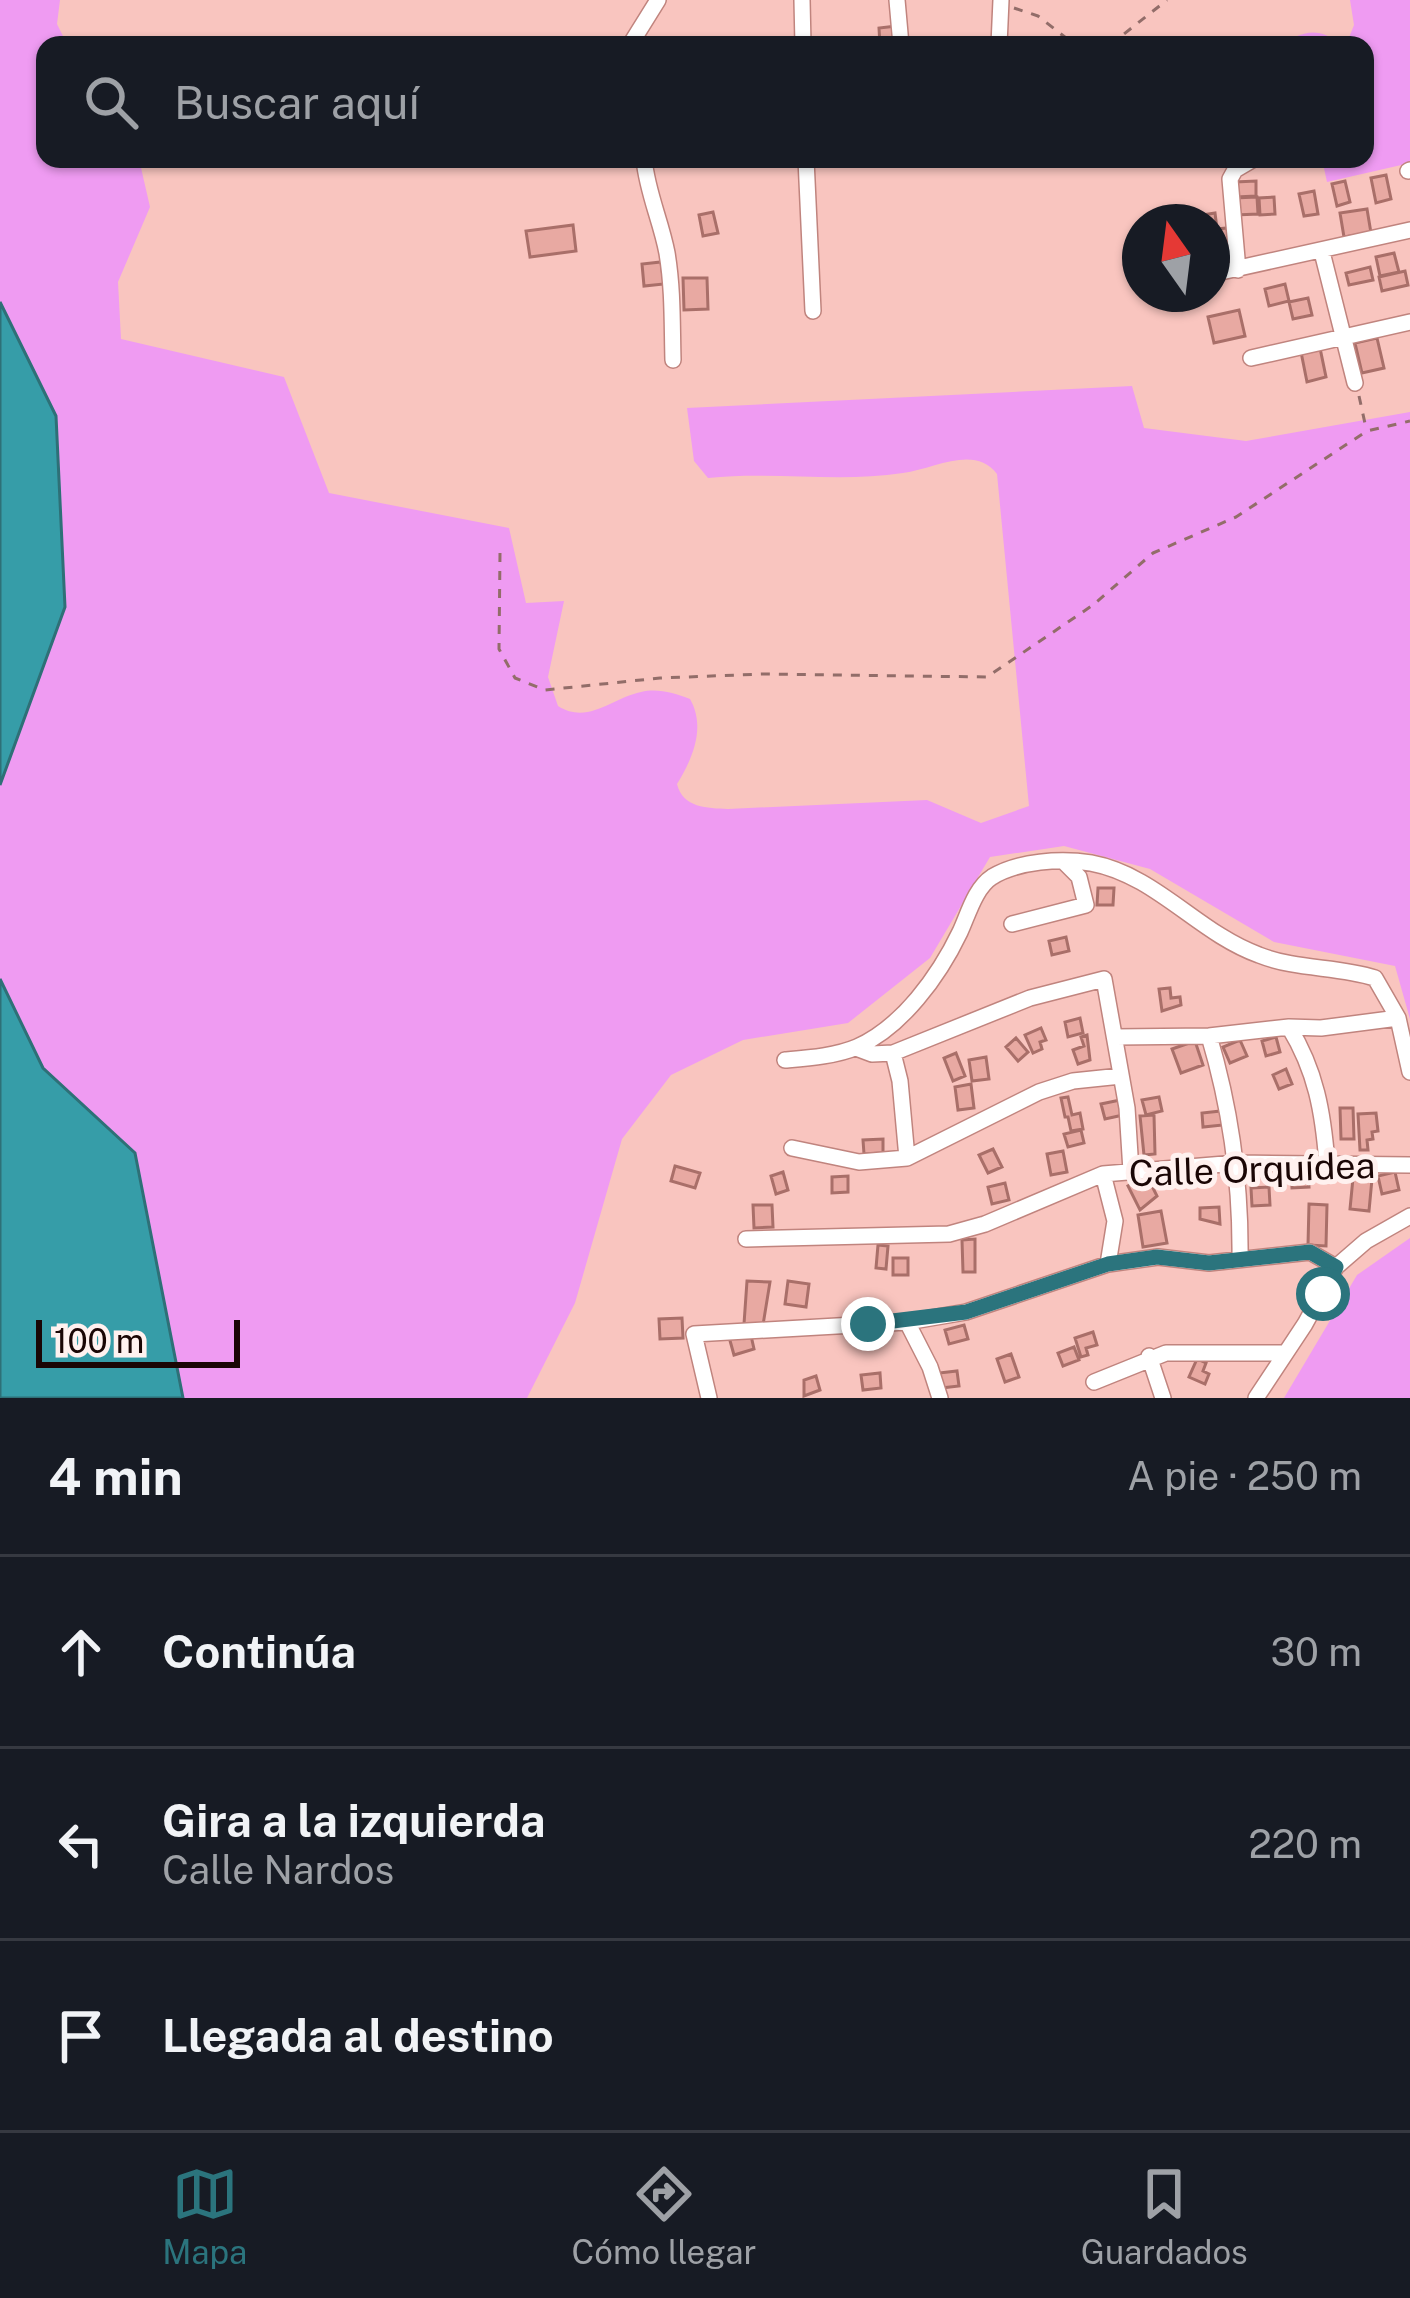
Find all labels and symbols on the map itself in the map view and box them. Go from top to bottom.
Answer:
north arrow [1122,204,1230,312]
street label: Calle Orquídea [1128,1144,1376,1194]
route start [1296,1267,1350,1321]
route end [841,1297,895,1351]
scale bar [36,1314,240,1367]

